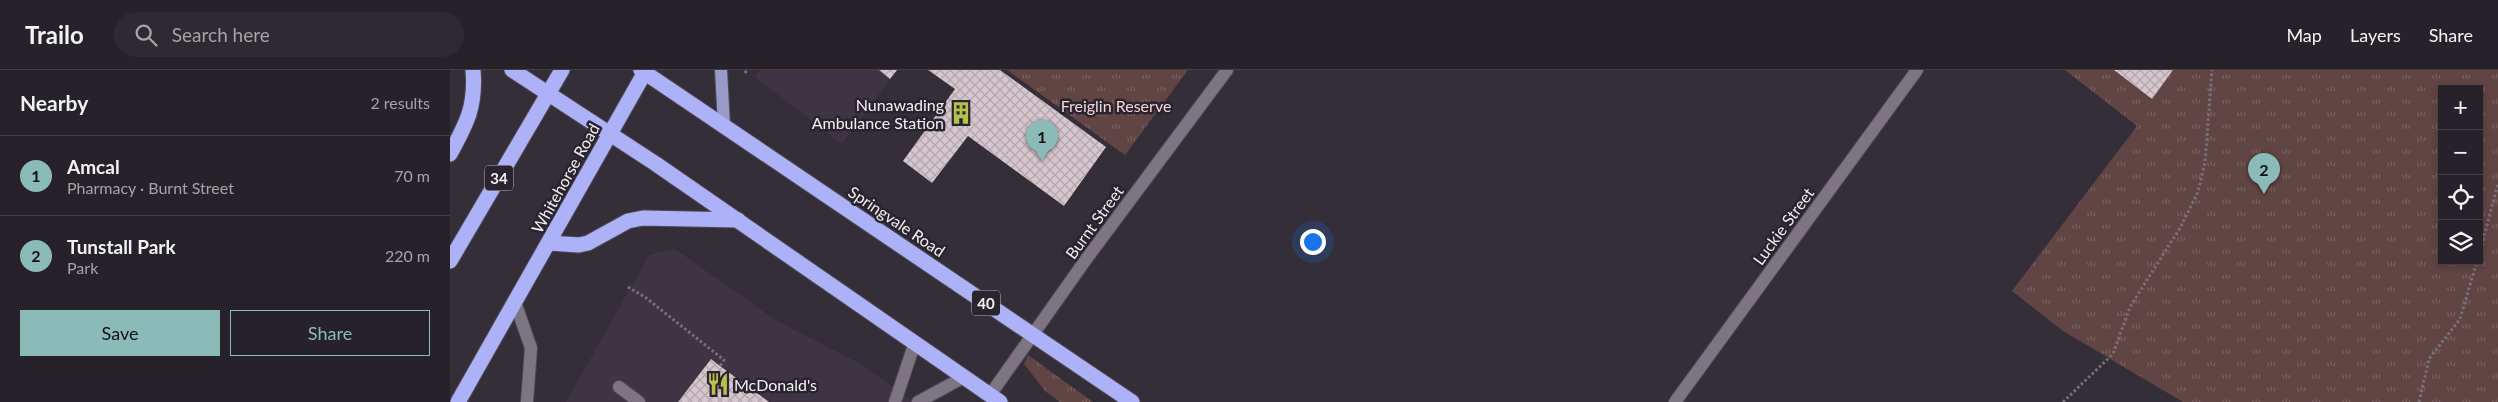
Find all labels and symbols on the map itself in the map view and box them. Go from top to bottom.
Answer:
place label: Nunawading Ambulance Station [812,95,944,132]
park label: Freiglin Reserve [1061,96,1171,115]
building icon: Nunawading Ambulance Station [948,100,974,126]
street label: Whitehorse Road [527,120,603,236]
pin: 1 [1026,120,1058,161]
pin: 2 [2248,153,2280,194]
road number: 34 [485,166,513,190]
street label: Springvale Road [845,182,949,260]
street label: Burnt Street [1061,182,1127,262]
street label: Luckie Street [1749,183,1818,268]
your location [1300,229,1326,255]
road number: 40 [972,290,1000,316]
restaurant icon: McDonald's [705,371,731,397]
place label: McDonald's [734,375,817,394]

